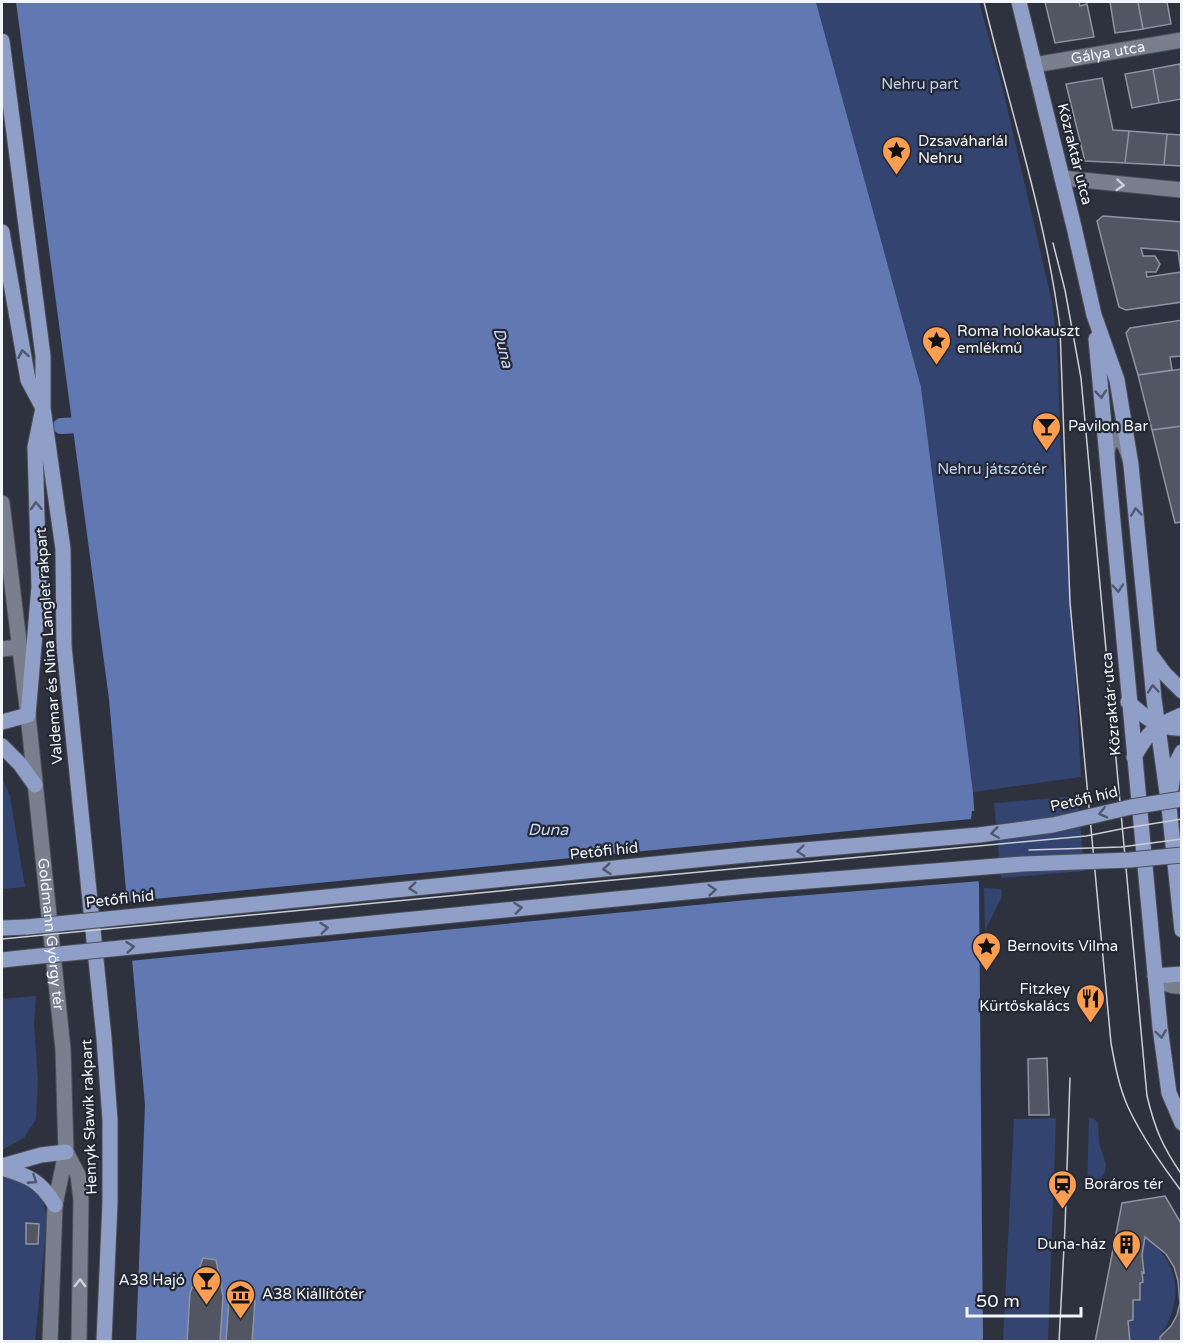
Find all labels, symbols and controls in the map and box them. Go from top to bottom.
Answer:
street label: Gálya utca [1069,37,1146,68]
park label: Nehru part [881,75,959,93]
street label: Közraktár utca [1054,101,1096,207]
place label: Dzsaváharlál Nehru [918,132,1008,167]
place icon: Dzsaváharlál Nehru [881,134,913,176]
one-way arrow [1116,178,1125,191]
place label: Roma holokauszt emlékmű [957,322,1080,357]
place icon: Roma holokauszt emlékmű [920,324,952,366]
water label: Duna [489,326,518,371]
one-way arrow [17,349,30,359]
one-way arrow [1094,389,1107,399]
bar icon: Pavilon Bar [1031,410,1063,452]
place label: Pavilon Bar [1068,417,1148,435]
park label: Nehru játszótér [937,460,1047,478]
one-way arrow [30,502,43,511]
one-way arrow [1130,507,1143,516]
street label: Valdemar és Nina Langlet rakpart [32,527,66,765]
one-way arrow [1111,584,1124,593]
street label: Közraktár utca [1098,651,1124,757]
one-way arrow [1147,685,1160,694]
street label: Petőfi híd [1048,782,1120,816]
one-way arrow [1099,806,1109,819]
water label: Duna [528,820,569,840]
one-way arrow [991,826,1000,838]
street label: Petőfi híd [569,838,639,864]
one-way arrow [797,844,806,857]
street label: Goldmann György tér [34,857,68,1012]
one-way arrow [603,862,612,875]
one-way arrow [409,881,418,894]
one-way arrow [708,884,717,897]
street label: Petőfi híd [85,886,155,912]
one-way arrow [514,902,523,915]
one-way arrow [320,922,329,935]
place icon: Bernovits Vilma [970,930,1002,972]
place label: Bernovits Vilma [1007,937,1118,955]
one-way arrow [126,941,135,954]
place label: Fitzkey Kürtőskalács [979,980,1070,1015]
restaurant icon: Fitzkey Kürtőskalács [1075,982,1107,1024]
one-way arrow [1155,1029,1167,1039]
street label: Henryk Sławik rakpart [77,1039,101,1195]
station icon: Boráros tér [1047,1168,1079,1210]
one-way arrow [26,1173,37,1184]
place label: Boráros tér [1084,1175,1163,1193]
building icon: Duna-ház [1111,1228,1143,1270]
place label: Duna-ház [1037,1235,1106,1253]
bar icon: A38 Hajó [190,1264,222,1306]
place label: A38 Hajó [118,1271,185,1289]
museum icon: A38 Kiállítótér [225,1278,257,1320]
one-way arrow [73,1279,86,1288]
scale bar [967,1280,1081,1318]
place label: A38 Kiállítótér [262,1285,364,1303]
text: 50 m [976,1290,1020,1312]

